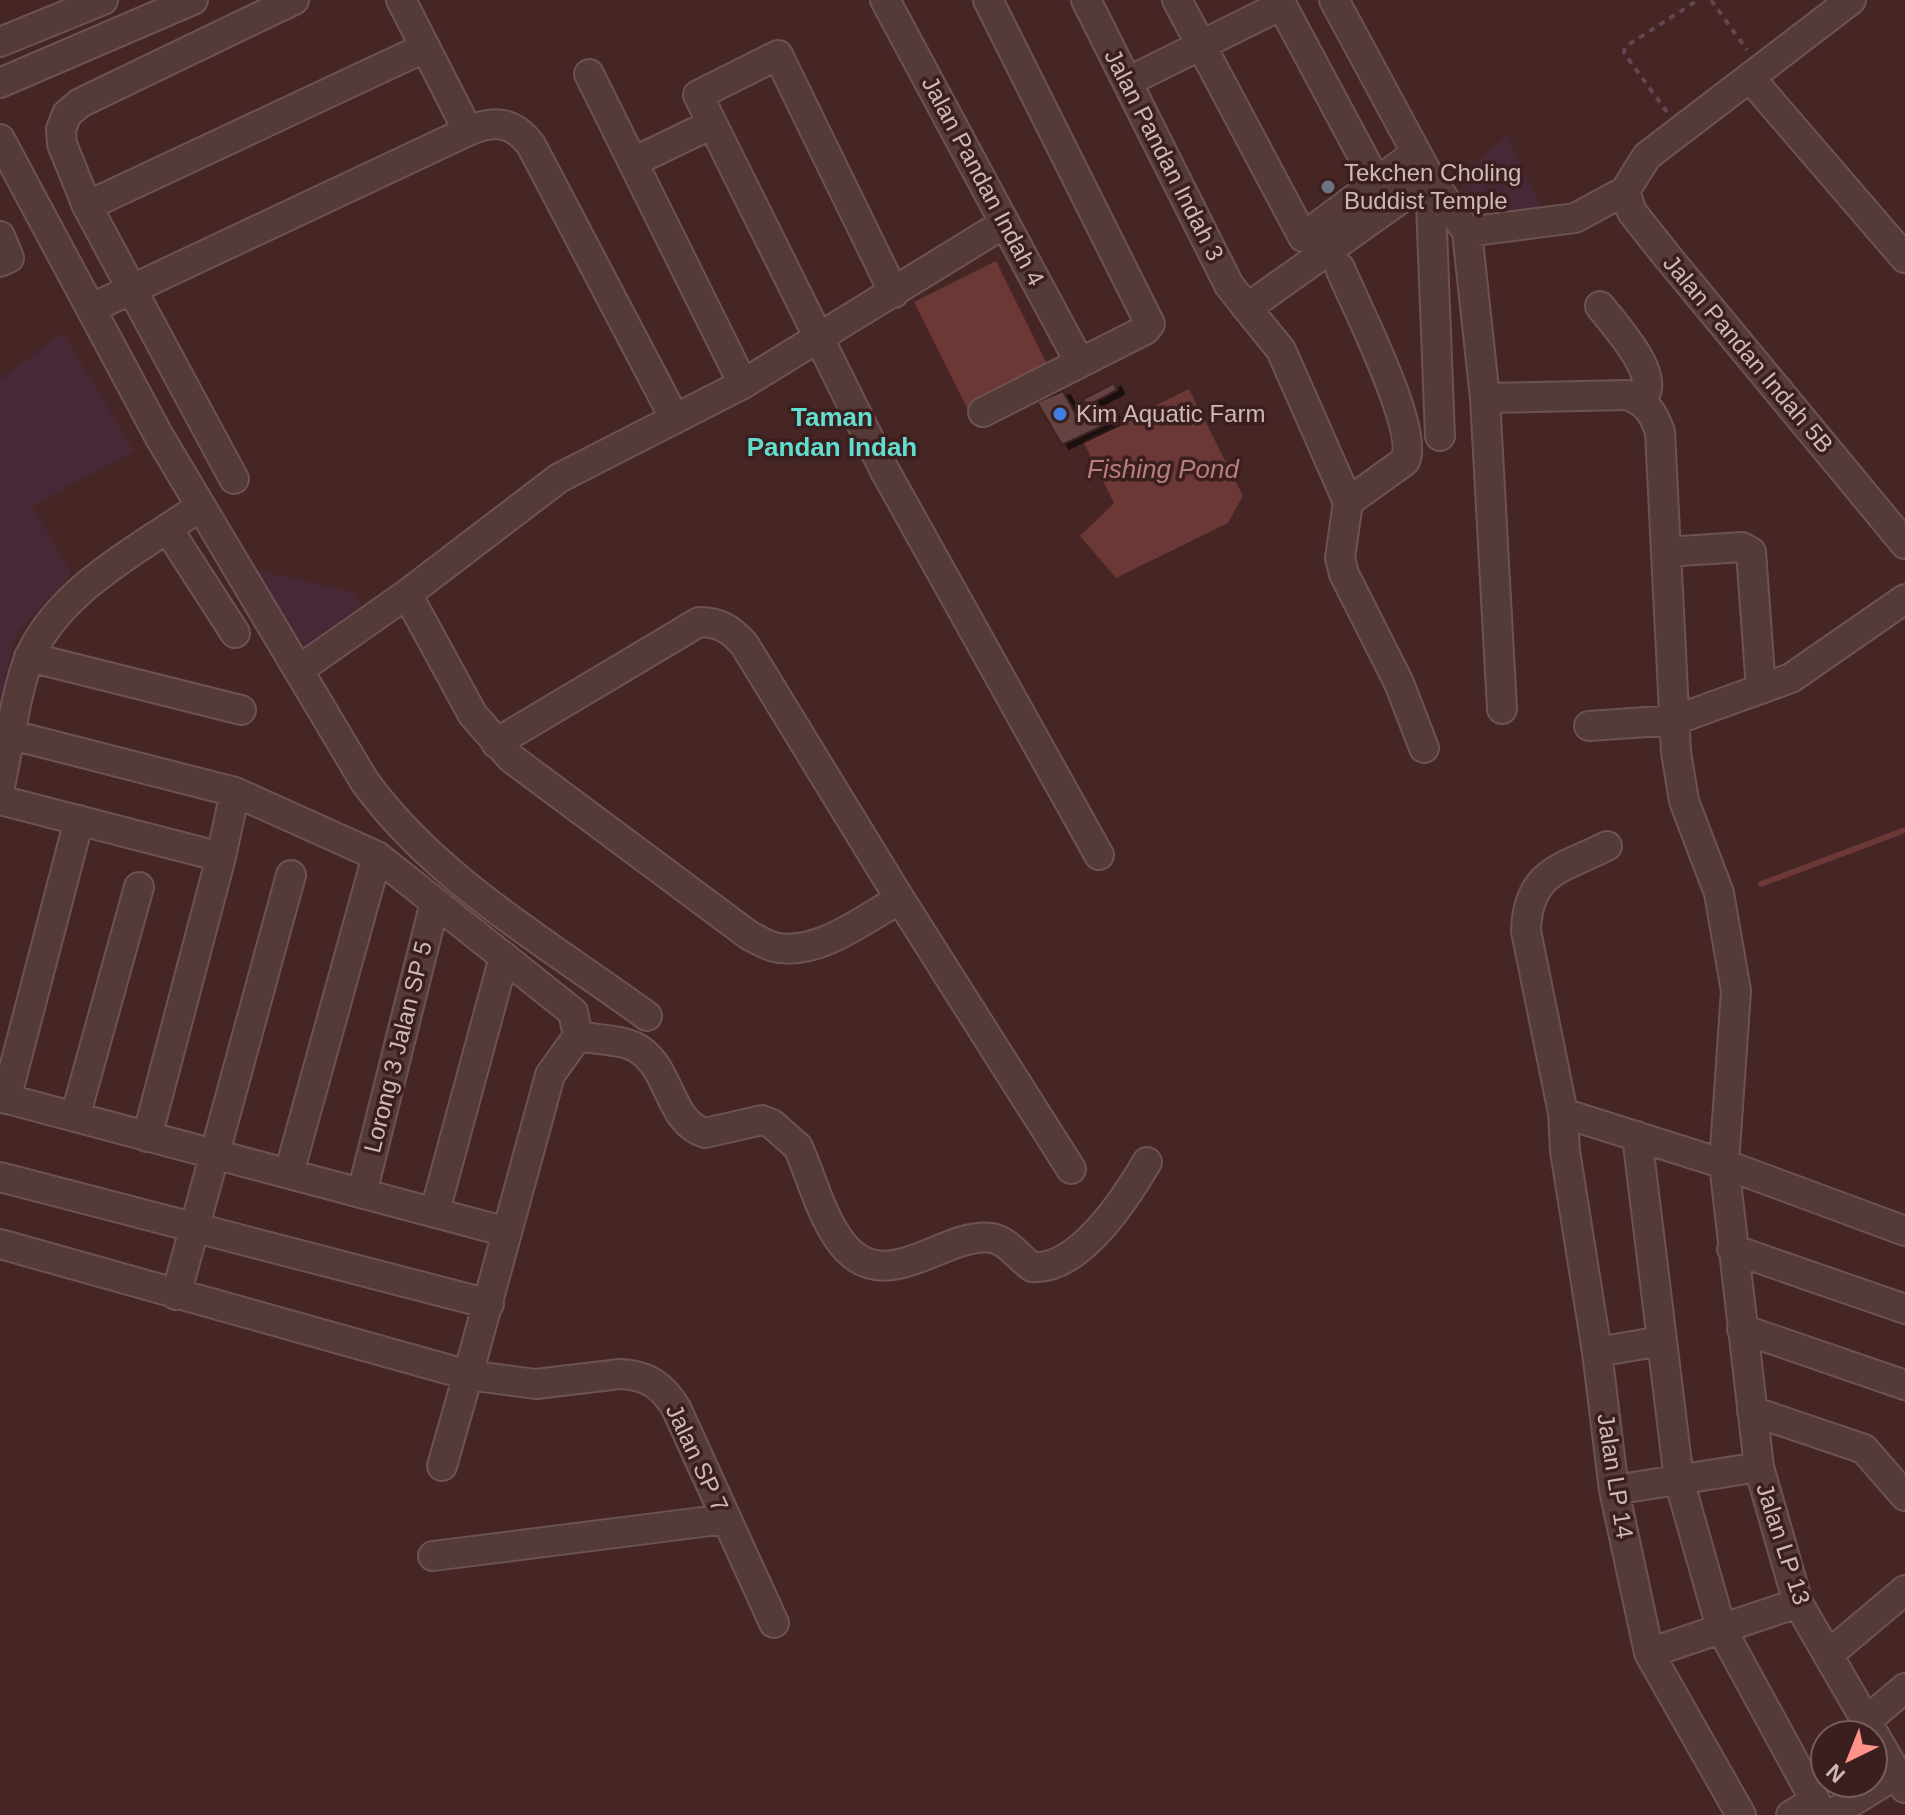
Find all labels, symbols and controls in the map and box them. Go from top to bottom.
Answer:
street label: Jalan Pandan Indah 3 [1099,45,1229,265]
street label: Jalan Pandan Indah 4 [917,71,1050,290]
place label: Tekchen Choling Buddist Temple [1344,159,1521,214]
marker: Tekchen Choling Buddist Temple [1319,178,1337,196]
street label: Jalan Pandan Indah 5B [1658,249,1839,458]
place label: Kim Aquatic Farm [1076,400,1265,427]
district label: Taman Pandan Indah [747,402,917,462]
marker: Kim Aquatic Farm [1051,405,1069,423]
water label: Fishing Pond [1087,454,1240,484]
street label: Lorong 3 Jalan SP 5 [358,938,437,1155]
street label: Jalan SP 7 [661,1400,734,1516]
street label: Jalan LP 14 [1592,1411,1639,1540]
street label: Jalan LP 13 [1751,1480,1816,1608]
north arrow [1809,1719,1889,1799]
text: N [1821,1759,1850,1788]

